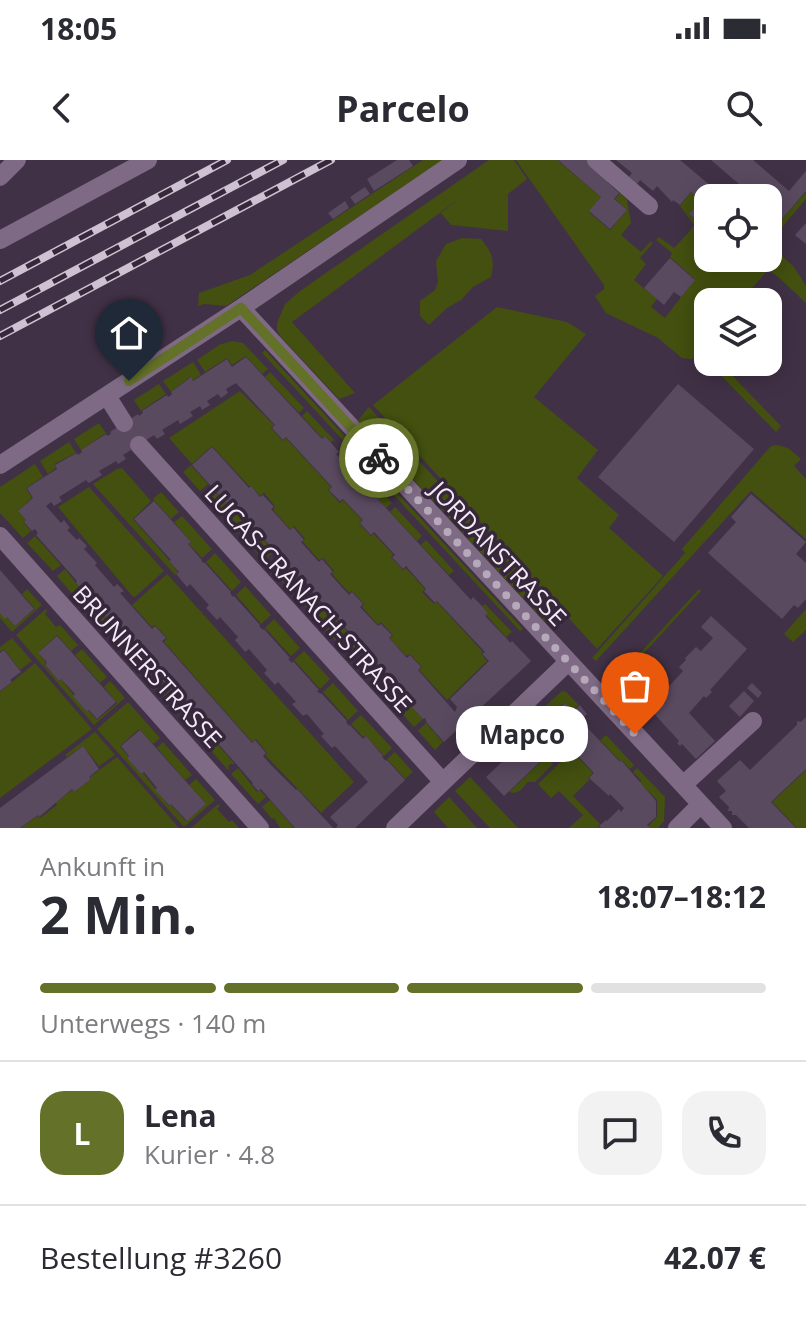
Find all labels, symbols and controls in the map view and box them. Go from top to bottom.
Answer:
text: 18:05 [40,8,117,49]
text: Parcelo [336,84,470,133]
icon: back [40,86,84,130]
icon: search [722,86,766,130]
map controls [694,184,782,376]
button: locate [694,184,782,272]
button: layers [694,288,782,376]
pin [95,299,163,381]
icon: home [107,311,151,355]
courier [339,418,419,498]
icon: bike [357,436,401,480]
street label: JORDANSTRASSE [422,472,575,632]
street label: LUCAS-CRANACH-STRASSE [198,477,420,719]
street label: BRUNNERSTRASSE [66,578,230,754]
pin [601,652,669,734]
icon: bag [613,664,657,708]
callout: Mapco [455,706,587,762]
text: Mapco [479,716,565,752]
text: Ankunft in [40,848,165,884]
text: 18:07–18:12 [597,876,766,917]
text: 2 Min. [40,878,197,949]
text: Unterwegs · 140 m [40,1005,266,1041]
button: chat [578,1091,662,1175]
button: phone [682,1091,766,1175]
text: Lena [144,1095,217,1136]
text: L [74,1113,90,1154]
text: Kurier · 4.8 [144,1136,275,1172]
text: Bestellung #3260 [40,1237,282,1278]
text: 42.07 € [664,1237,766,1278]

